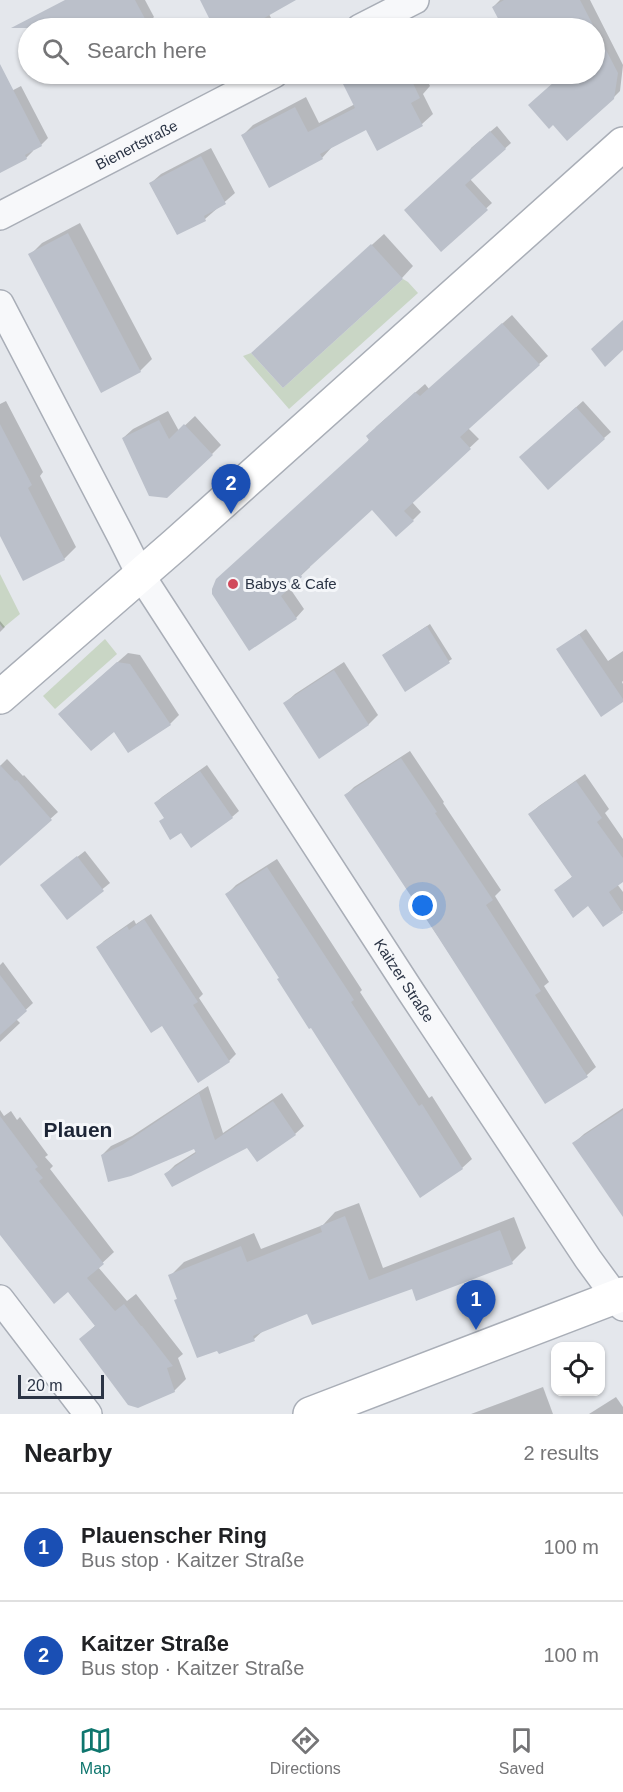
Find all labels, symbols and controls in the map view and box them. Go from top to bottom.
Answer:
search box [18,18,605,84]
icon: search [39,35,72,68]
text: Search here [87,38,207,63]
street label: Bienertstraße [93,116,180,173]
pin: 2 [212,464,250,514]
place label: Babys & Cafe [245,575,337,592]
marker: Babys & Cafe [226,577,240,591]
your location [408,891,437,920]
street label: Kaitzer Straße [371,936,438,1025]
district label: Plauen [44,1118,112,1141]
pin: 1 [456,1280,496,1330]
map controls [551,1342,605,1396]
button: locate [551,1342,605,1396]
scale bar [18,1372,104,1400]
text: 20 m [27,1377,63,1394]
text: Nearby [24,1438,112,1468]
text: 2 results [523,1442,599,1464]
text: Plauenscher Ring [81,1523,267,1548]
text: 1 [38,1536,49,1558]
text: 100 m [543,1536,599,1558]
text: Bus stop · Kaitzer Straße [81,1549,304,1571]
text: Kaitzer Straße [81,1631,229,1656]
text: 2 [38,1644,49,1666]
text: 100 m [543,1644,599,1666]
text: Bus stop · Kaitzer Straße [81,1657,304,1679]
tab: Map [79,1724,112,1778]
tab: Directions [270,1724,341,1778]
tab: Saved [499,1724,544,1778]

